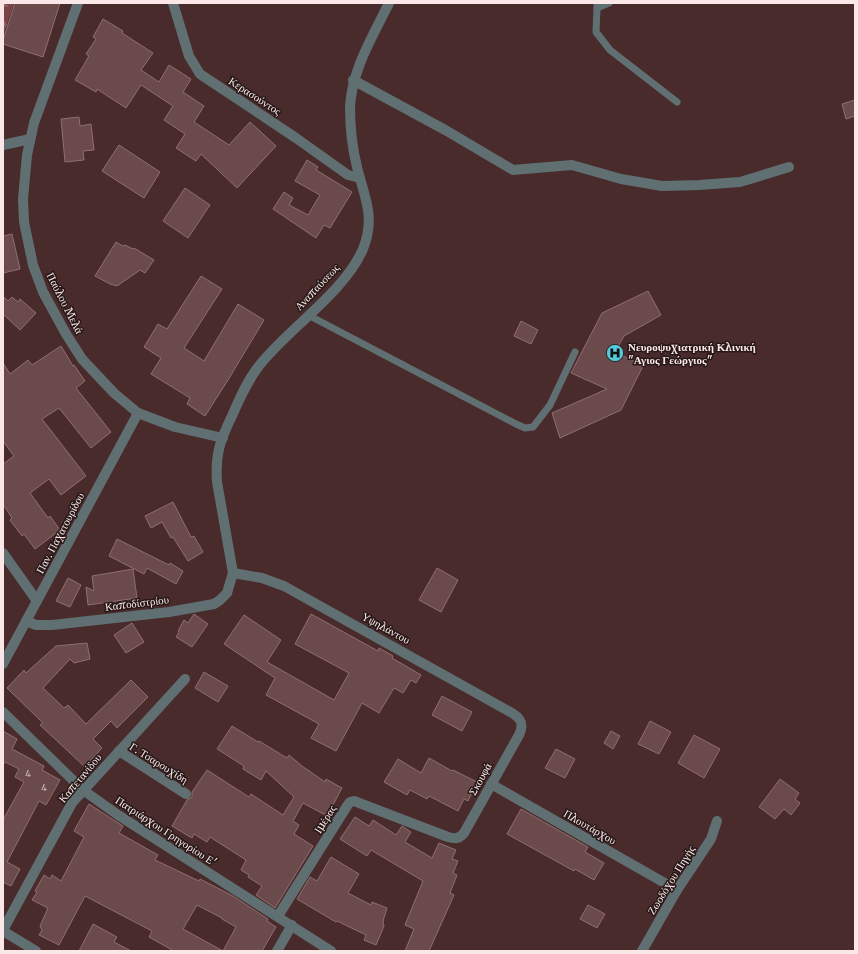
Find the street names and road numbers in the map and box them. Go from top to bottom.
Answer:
street label: Κερασούντος [226,74,284,119]
street label: Αναπαύσεως [292,260,343,313]
street label: Παύλου Μελά [44,270,87,336]
street label: Παν. Παχατουρίδου [33,489,88,576]
street label: Καποδίστρίου [104,592,170,614]
street label: Υψηλάντου [359,609,413,647]
street label: Γ. Τσαρουχίδη [127,739,191,787]
street label: Καπετανίδου [55,750,105,805]
street label: Σκουφά [465,760,495,798]
street label: Πατριάρχου Γρηγορίου Ε' [113,793,219,869]
street label: Ιμέρας [311,802,339,836]
street label: Πλουτάρχου [561,806,619,848]
street label: Ζωοδόχου Πηγής [644,842,698,917]

